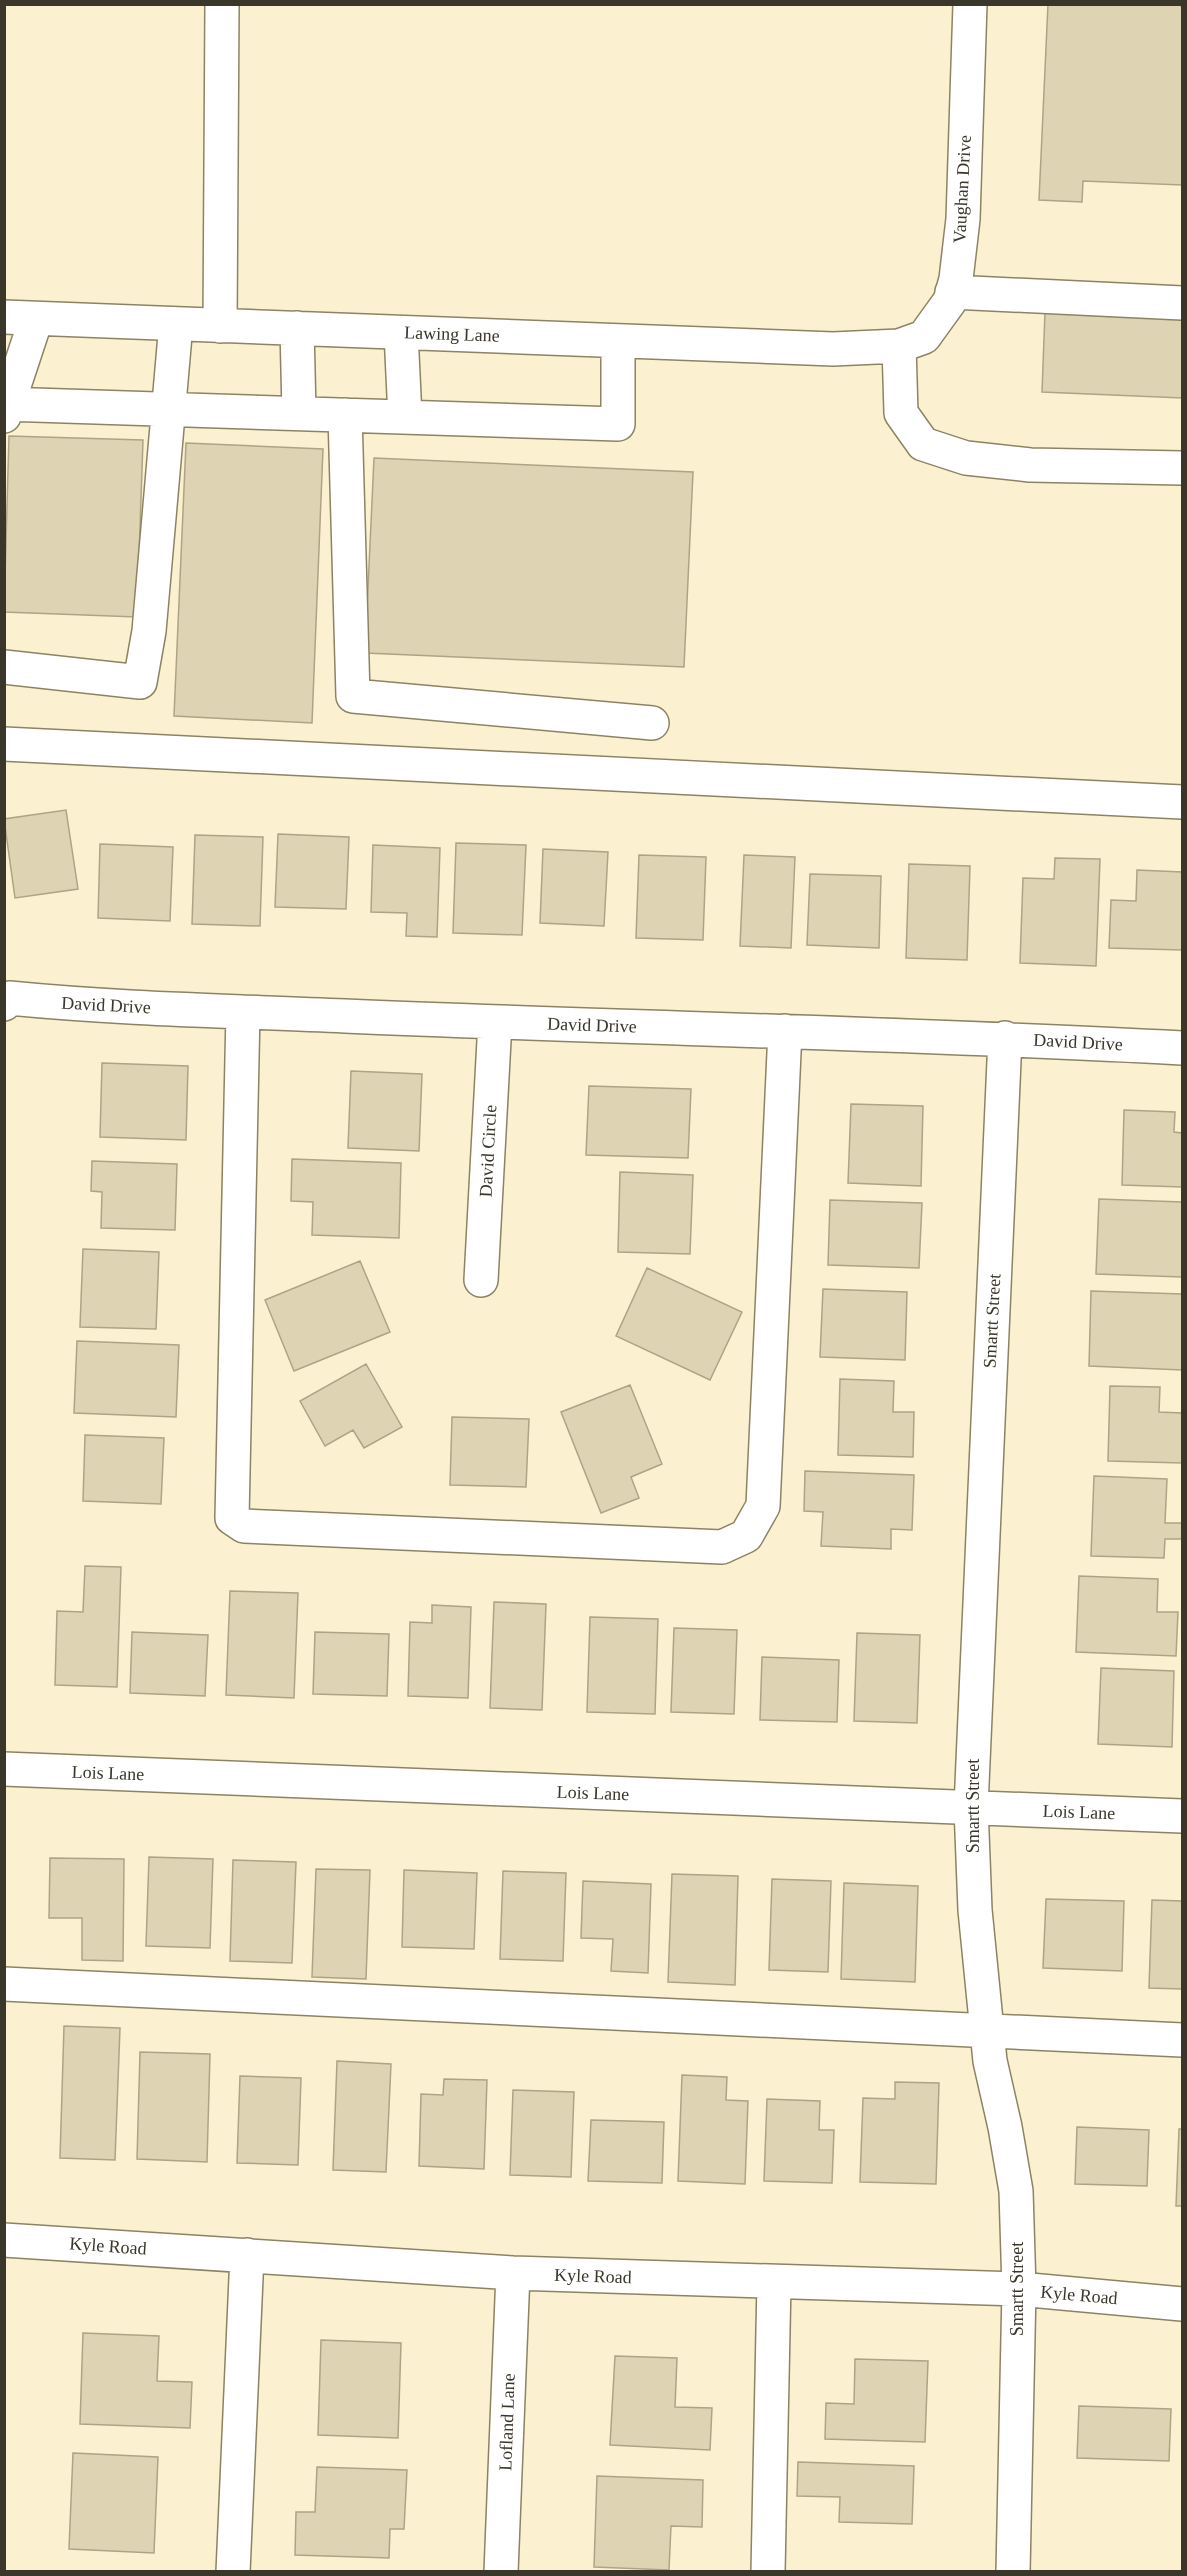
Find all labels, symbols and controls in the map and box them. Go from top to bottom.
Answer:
street label: Vaughan Drive [949,134,975,244]
street label: Lawing Lane [404,322,500,346]
street label: David Drive [61,993,151,1017]
street label: David Drive [547,1013,637,1037]
street label: David Drive [1033,1030,1123,1054]
street label: David Circle [476,1104,500,1198]
street label: Smartt Street [980,1273,1004,1369]
street label: Smartt Street [963,1759,983,1853]
street label: Lois Lane [71,1762,145,1784]
street label: Lois Lane [556,1782,630,1804]
street label: Lois Lane [1042,1801,1116,1823]
street label: Kyle Road [69,2233,147,2259]
street label: Smartt Street [1007,2242,1027,2336]
street label: Kyle Road [554,2265,632,2287]
street label: Kyle Road [1040,2282,1118,2308]
street label: Lofland Lane [495,2373,519,2471]

